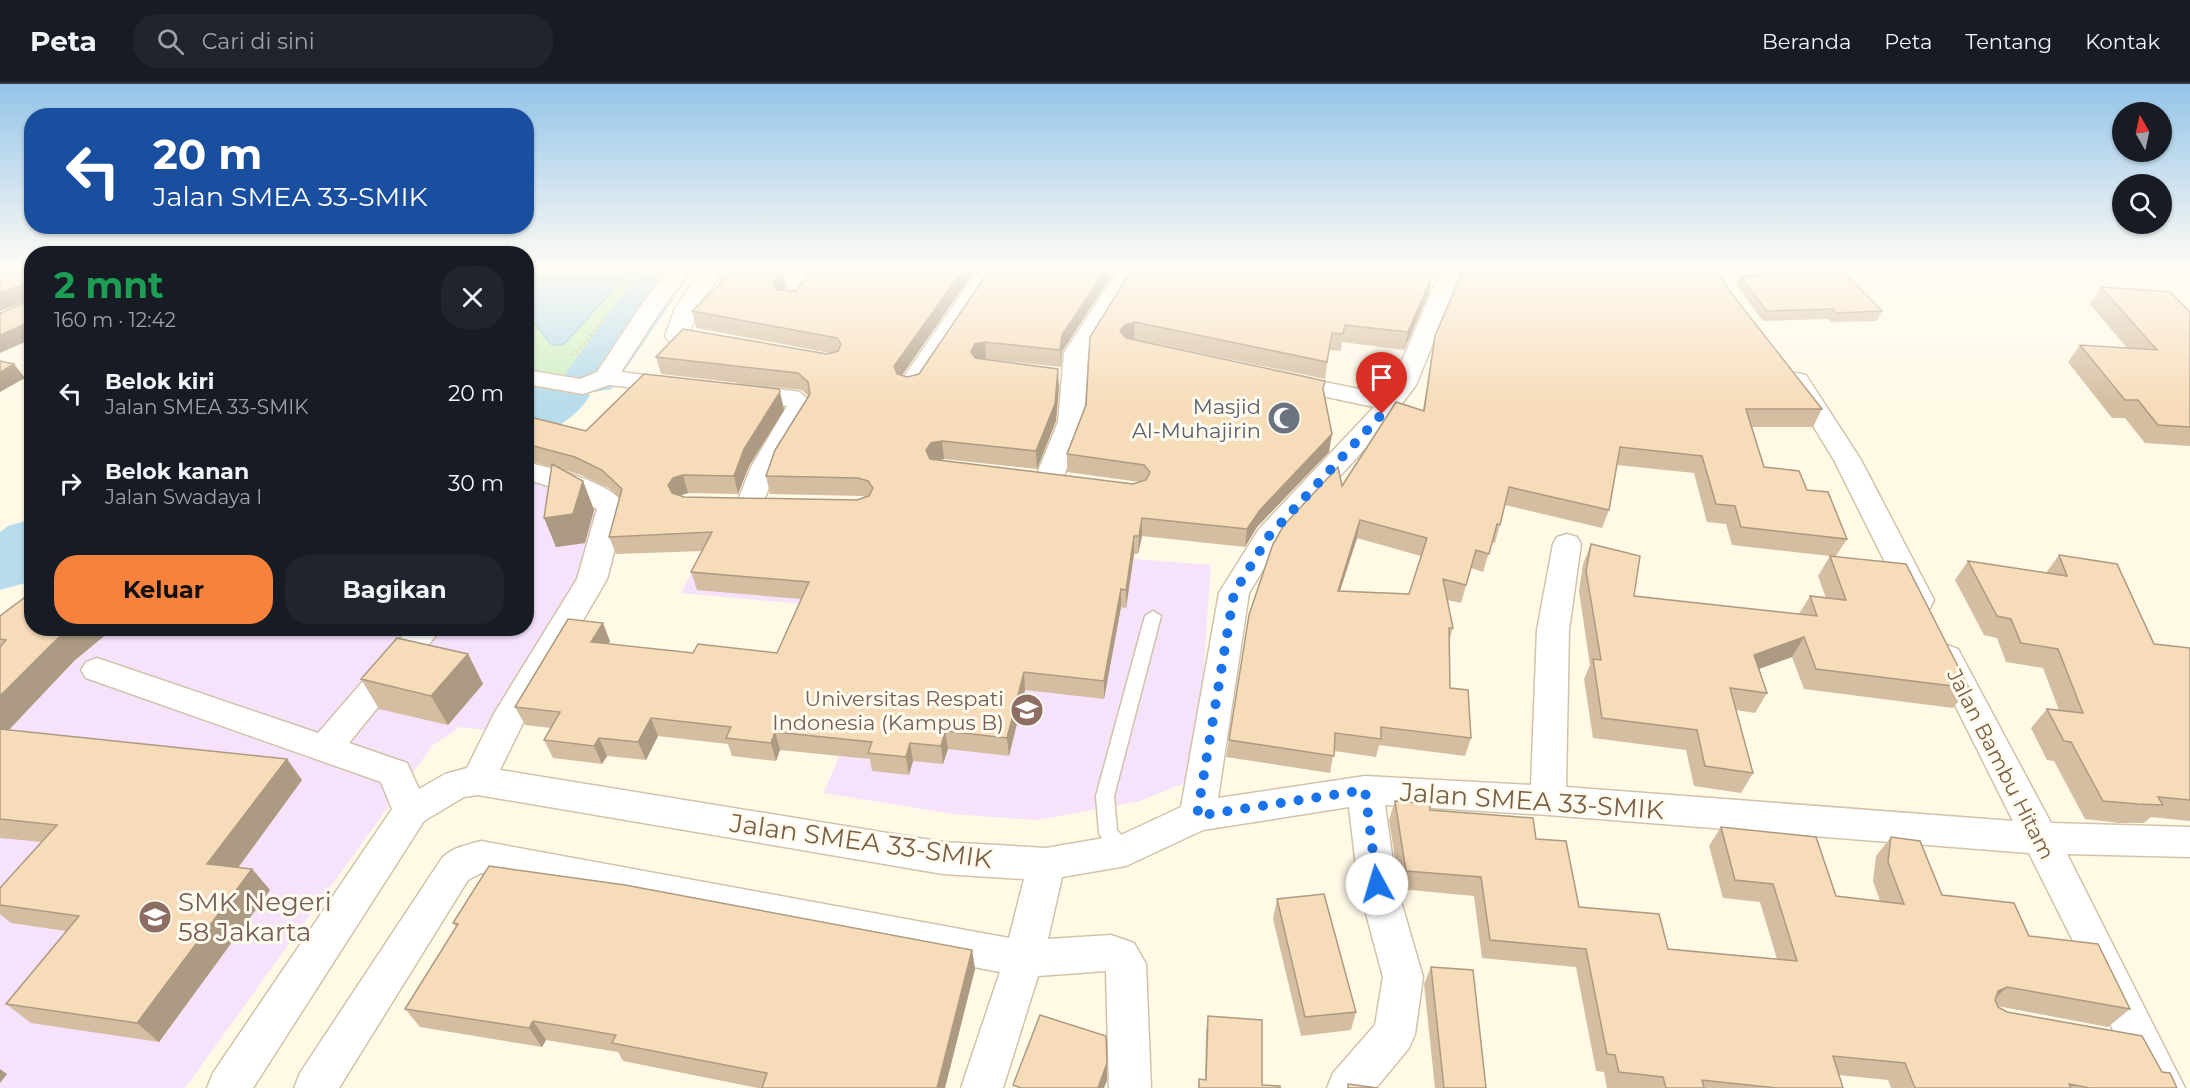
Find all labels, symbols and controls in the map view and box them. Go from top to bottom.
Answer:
search box [133,14,553,68]
text: Peta [30,24,97,58]
icon: search [154,25,187,58]
text: Cari di sini [202,28,315,55]
text: Beranda [1762,29,1851,54]
text: Peta [1884,29,1932,54]
text: Tentang [1965,29,2052,54]
text: Kontak [2085,29,2160,54]
north arrow [2112,102,2172,162]
map controls [2112,102,2172,234]
text: 20 m [153,128,262,180]
icon: left [54,132,132,210]
button: search [2112,174,2172,234]
text: Jalan SMEA 33-SMIK [153,180,428,213]
text: 2 mnt [54,263,164,307]
button: close [441,266,504,329]
text: 160 m · 12:42 [54,308,176,332]
pin [1356,352,1407,414]
icon: arrive [1365,361,1398,394]
text: Belok kiri [105,368,214,395]
icon: left [54,377,87,410]
text: 20 m [448,380,504,407]
place label: Masjid Al-Muhajirin [1132,394,1261,443]
text: Jalan SMEA 33-SMIK [105,395,309,419]
mosque icon: Masjid Al-Muhajirin [1266,400,1302,436]
text: Belok kanan [105,458,249,485]
icon: right [54,467,87,500]
text: 30 m [448,470,504,497]
text: Jalan Swadaya I [105,485,262,509]
button: Keluar [54,555,273,624]
button: Bagikan [285,555,504,624]
street label: Jalan Bambu Hitam [1942,664,2060,863]
place label: Universitas Respati Indonesia (Kampus B) [772,686,1004,735]
school or university icon: Universitas Respati Indonesia (Kampus B) [1009,692,1045,728]
street label: Jalan SMEA 33-SMIK [1398,776,1666,826]
street label: Jalan SMEA 33-SMIK [727,807,995,875]
position arrow [1345,852,1409,916]
place label: SMK Negeri 58 Jakarta [178,886,332,948]
school or university icon: SMK Negeri 58 Jakarta [137,899,173,935]

